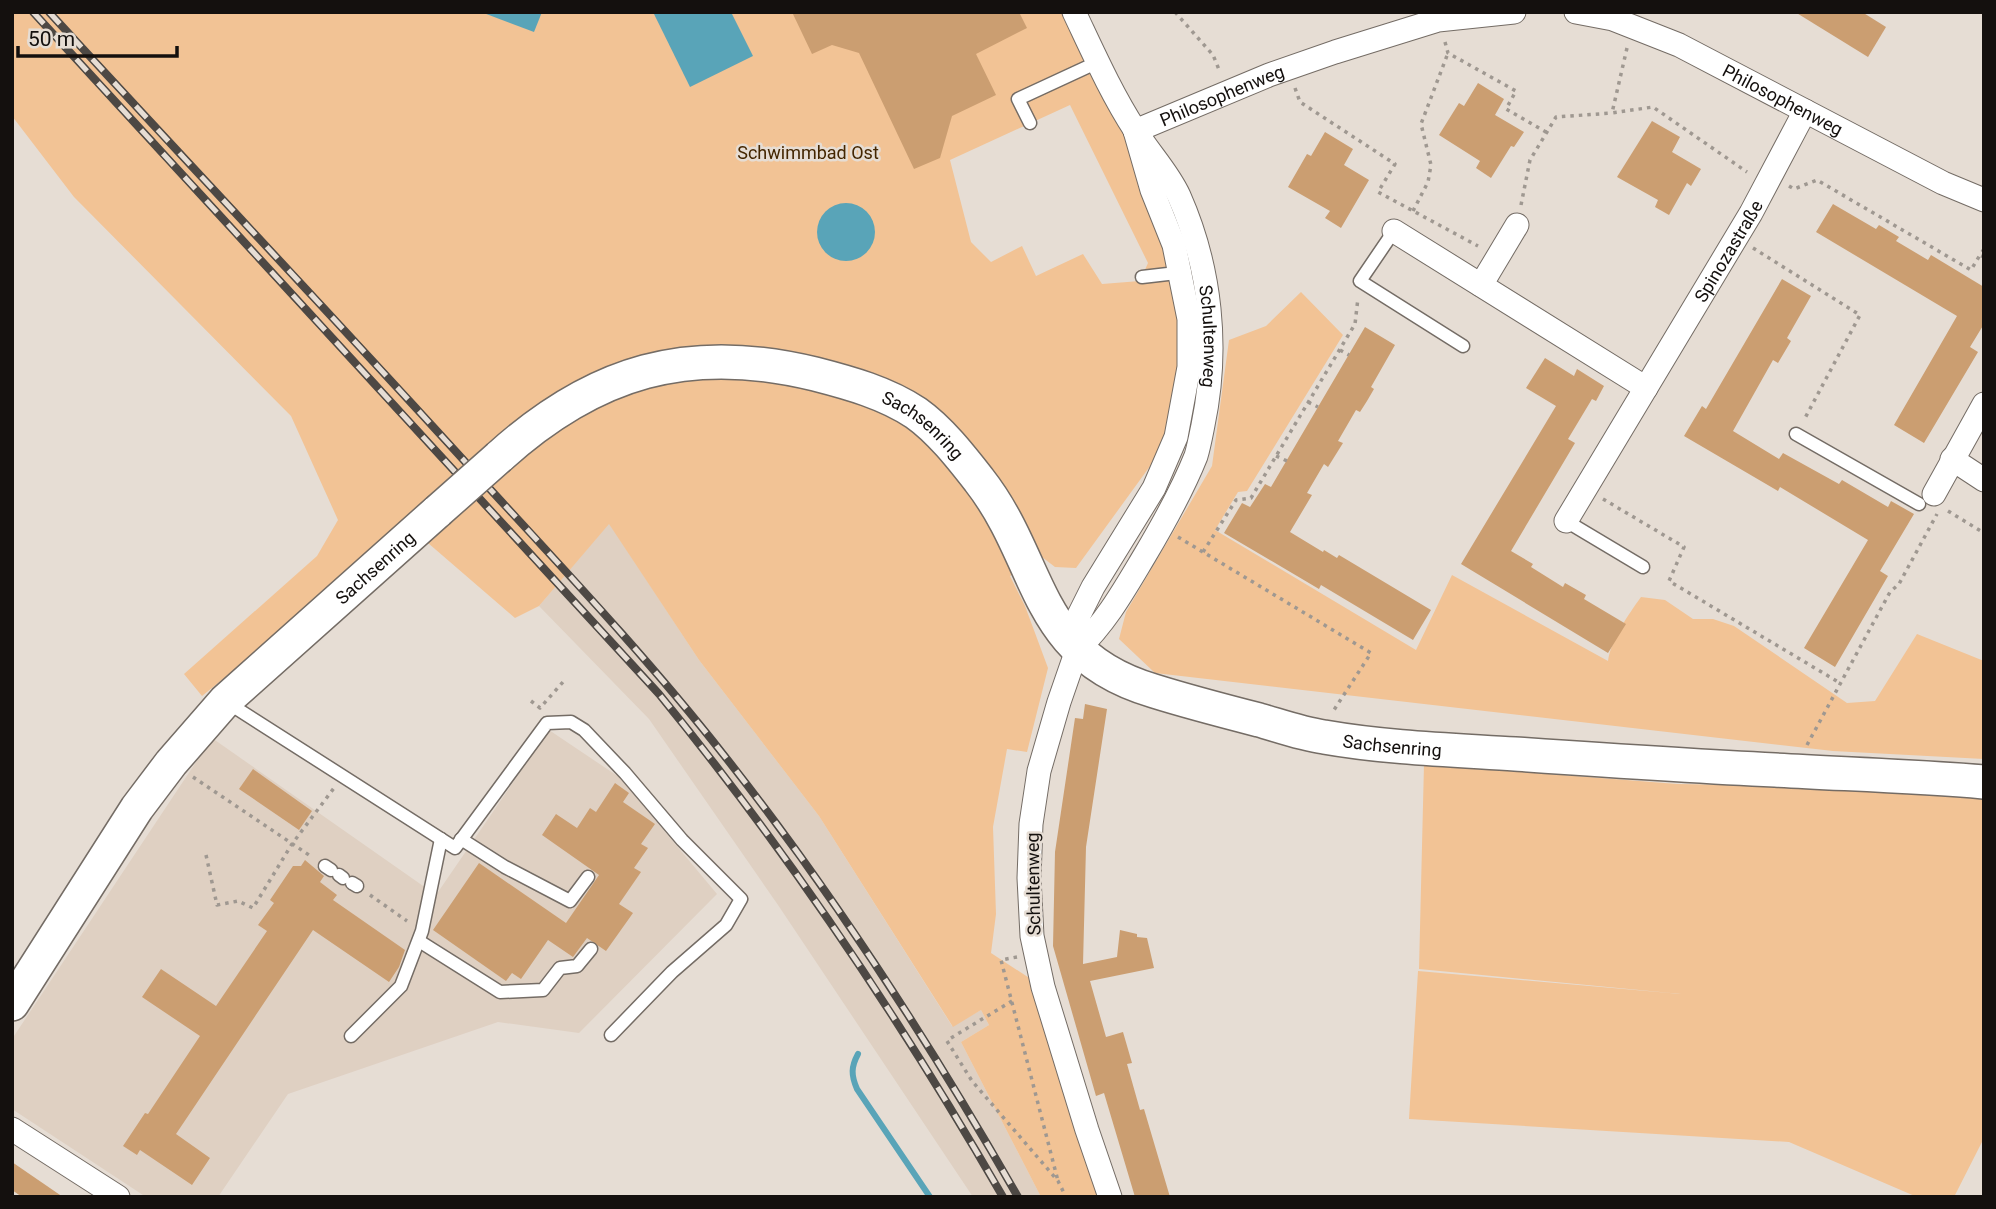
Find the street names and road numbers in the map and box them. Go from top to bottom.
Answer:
street label: Philosophenweg [1719,59,1847,139]
street label: Philosophenweg [1157,60,1287,130]
street label: Spinozastraße [1690,196,1766,306]
street label: Schultenweg [1195,283,1222,389]
street label: Sachsenring [879,386,968,463]
street label: Sachsenring [331,526,419,608]
street label: Sachsenring [1341,730,1442,760]
street label: Schultenweg [1022,832,1044,936]

